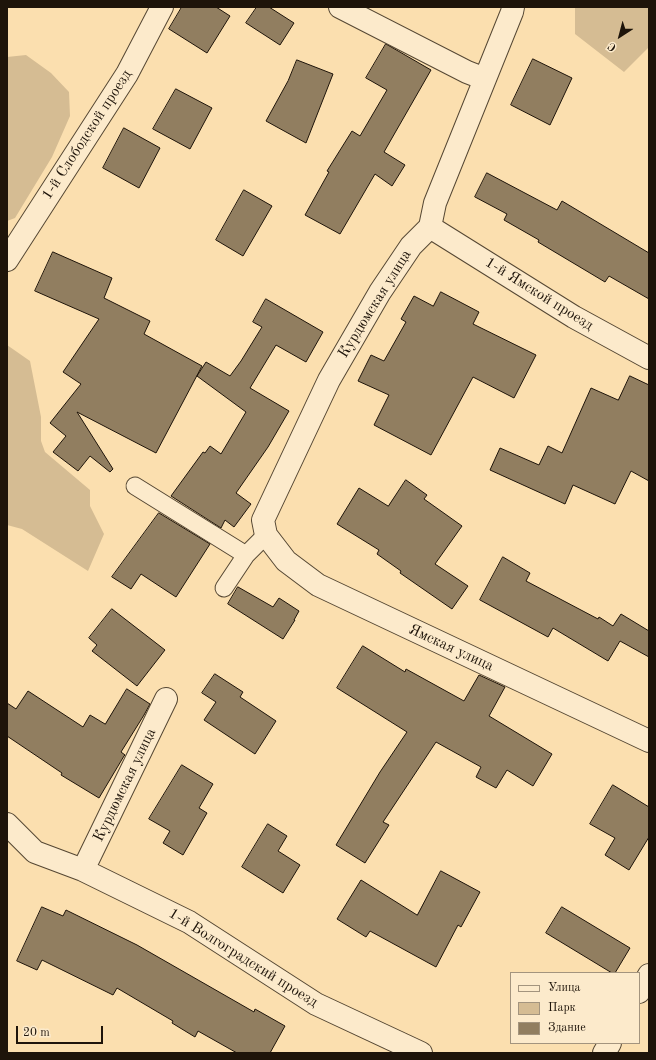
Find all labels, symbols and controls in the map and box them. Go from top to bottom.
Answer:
north arrow [600,16,640,56]
text: С [606,40,619,53]
street label: 1-й Слободской проезд [38,67,136,203]
street label: Курдюмская улица [335,247,415,361]
street label: 1-й Ямской проезд [481,253,597,335]
street label: Ямская улица [406,620,496,676]
street label: Курдюмская улица [90,725,160,845]
street label: 1-й Волгоградский проезд [165,905,321,1011]
legend [510,972,640,1044]
text: Улица [548,982,581,994]
text: Парк [548,1002,576,1014]
scale bar [18,1018,105,1044]
text: Здание [548,1022,586,1034]
text: 20 m [23,1027,50,1039]

